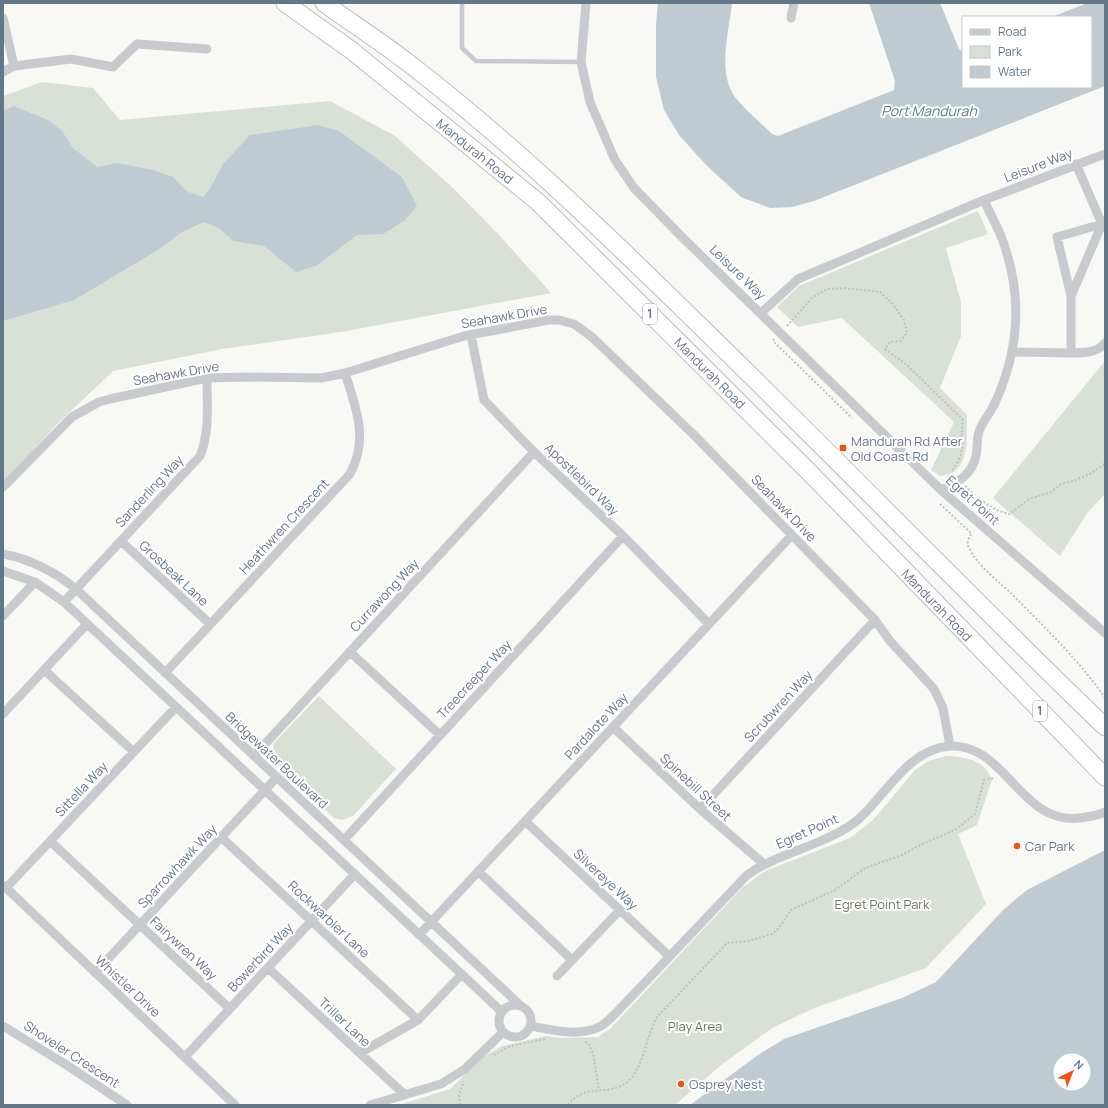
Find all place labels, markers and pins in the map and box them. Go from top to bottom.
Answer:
place label: Mandurah Rd After Old Coast Rd [851,432,963,465]
marker: Mandurah Rd After Old Coast Rd [838,443,848,453]
place label: Car Park [1025,837,1075,855]
marker: Car Park [1012,841,1022,851]
place label: Osprey Nest [689,1075,763,1093]
marker: Osprey Nest [676,1079,686,1089]

